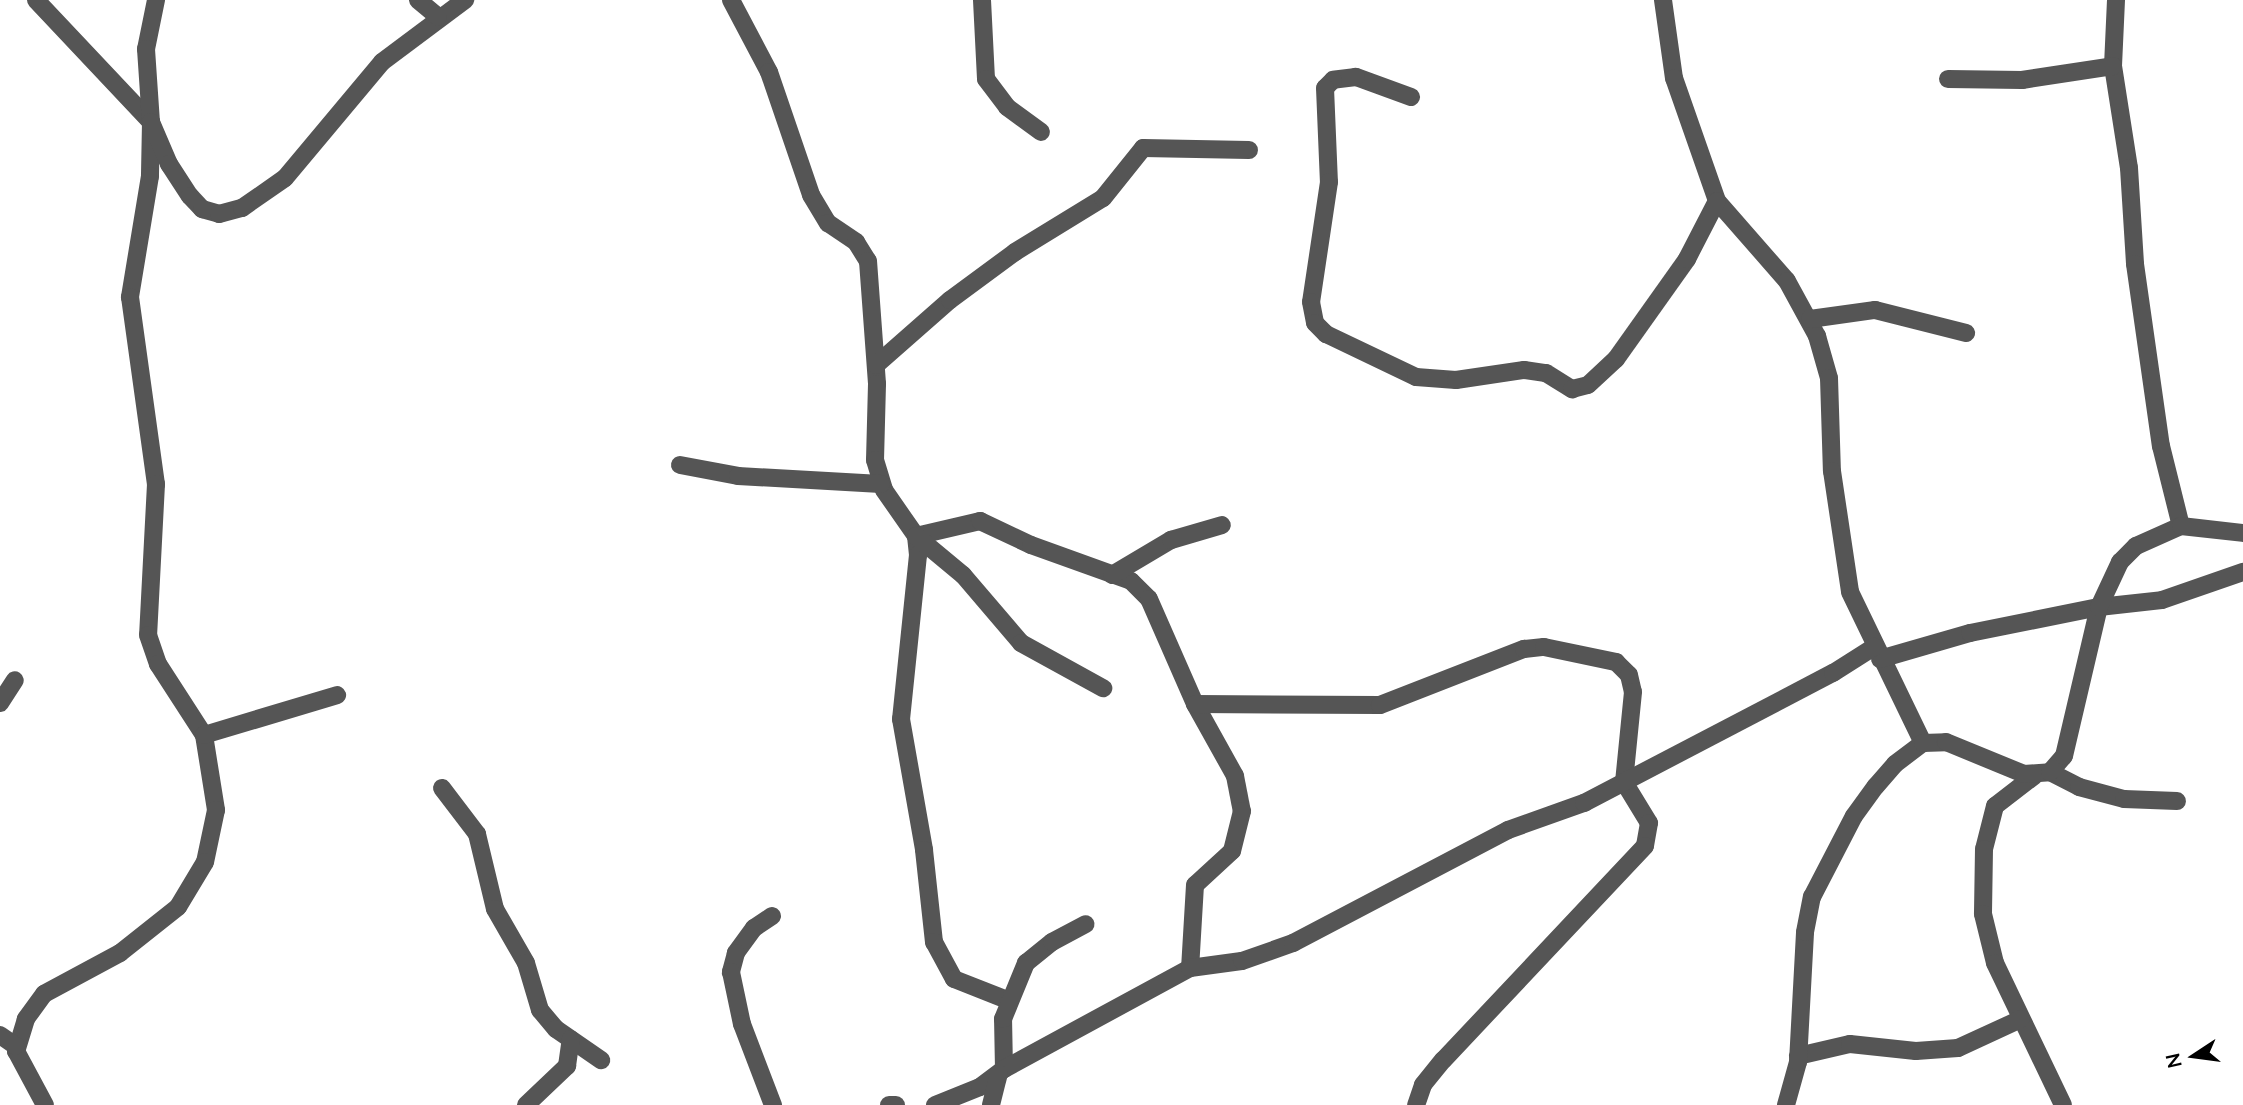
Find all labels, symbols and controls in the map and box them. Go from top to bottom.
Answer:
north arrow [2159,1021,2229,1091]
text: N [2160,1051,2186,1071]

